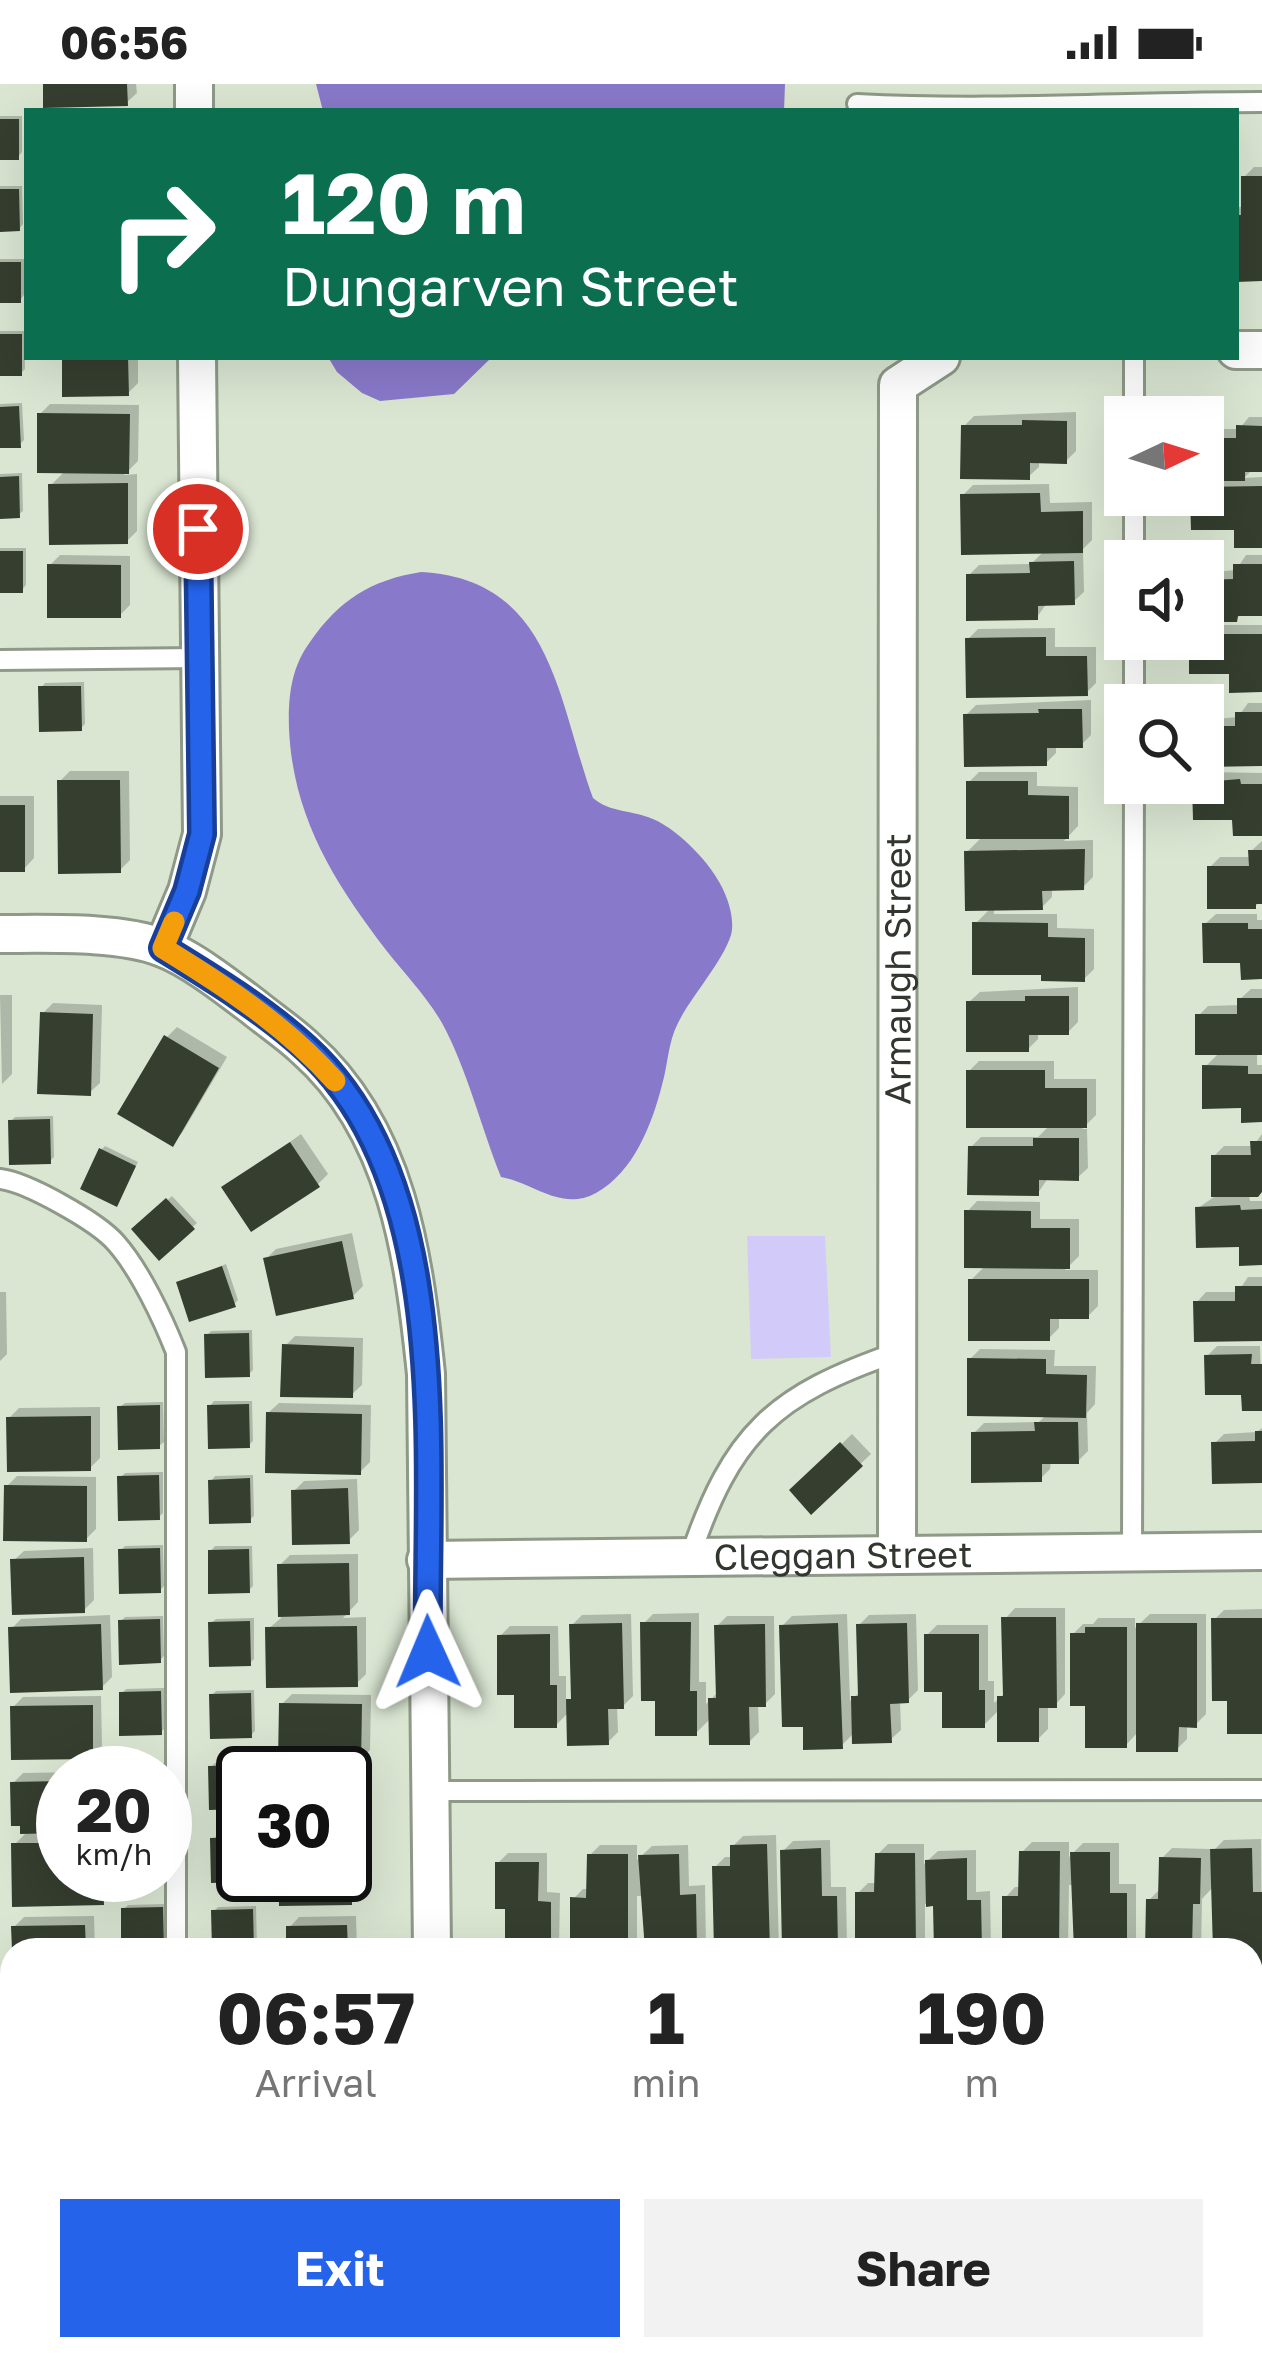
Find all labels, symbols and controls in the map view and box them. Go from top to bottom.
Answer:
text: 06:56 [60,15,188,69]
text: 120 m [282,152,526,252]
icon: right [84,156,240,312]
text: Dungarven Street [282,253,739,318]
north arrow [1104,396,1224,516]
map controls [1104,396,1224,804]
pin [147,478,249,580]
icon: arrive [165,496,231,562]
button: sound [1104,540,1224,660]
button: search [1104,684,1224,804]
street label: Armaugh Street [875,833,919,1105]
street label: Cleggan Street [713,1532,973,1578]
position arrow [365,1589,491,1715]
speed limit sign: 30 [216,1746,372,1902]
text: 20 [76,1773,152,1845]
text: km/h [76,1836,152,1872]
text: 06:57 [216,1973,415,2060]
text: 1 [648,1973,685,2060]
text: 190 [917,1973,1047,2060]
text: Arrival [255,2059,377,2106]
text: min [632,2059,701,2106]
text: m [965,2059,999,2106]
button: Exit [60,2199,620,2337]
button: Share [644,2199,1203,2337]

